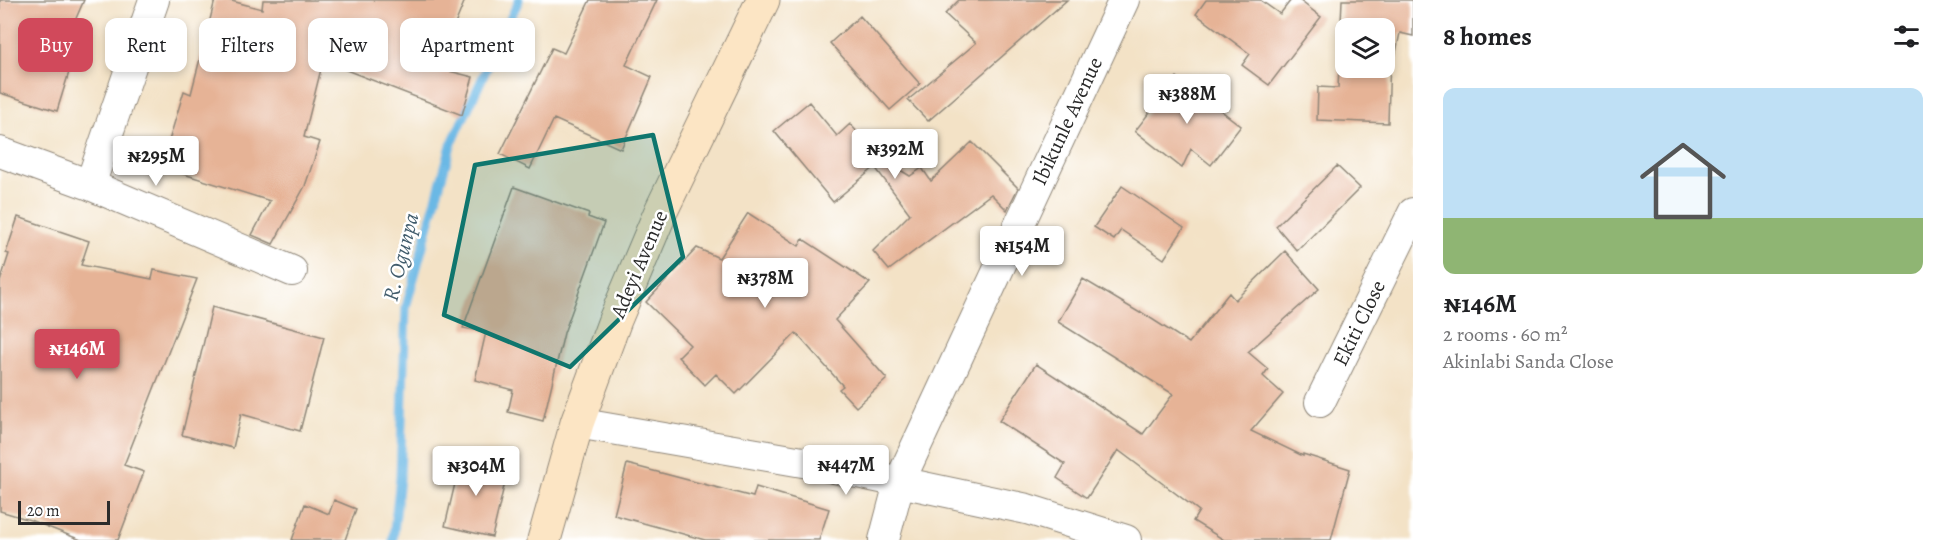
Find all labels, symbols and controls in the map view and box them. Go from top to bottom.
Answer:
chip: Buy [18,18,93,72]
chip: Rent [105,18,187,72]
chip: Filters [199,18,296,72]
chip: New [308,18,388,72]
chip: Apartment [400,18,535,72]
map controls [1335,18,1395,78]
button: layers [1335,18,1395,78]
text: 8 homes [1443,19,1532,54]
icon: filters [1890,20,1923,53]
street label: Ibikunle Avenue [1025,52,1109,190]
pin: ₦388M [1145,74,1229,125]
text: ₦388M [1158,80,1216,107]
icon: home [1629,127,1737,235]
pin: ₦392M [853,129,937,180]
text: ₦392M [866,135,924,162]
pin: ₦295M [114,136,198,187]
text: ₦295M [127,142,185,169]
street label: Adeyi Avenue [603,206,674,323]
water label: R. Ogunpa [376,210,426,304]
pin: ₦154M [980,226,1064,277]
text: ₦154M [994,232,1050,259]
pin: ₦378M [723,258,807,309]
text: ₦378M [736,264,794,291]
street label: Ekiti Close [1326,275,1392,371]
text: ₦146M [1443,286,1517,321]
text: 2 rooms · 60 m² [1443,321,1567,348]
pin: ₦146M [35,329,119,380]
text: ₦146M [49,335,105,362]
text: Akinlabi Sanda Close [1443,348,1614,375]
pin: ₦447M [804,445,888,496]
pin: ₦304M [434,446,518,497]
text: ₦447M [817,451,875,478]
text: ₦304M [447,452,506,479]
scale bar [18,498,110,526]
text: 20 m [27,500,60,522]

